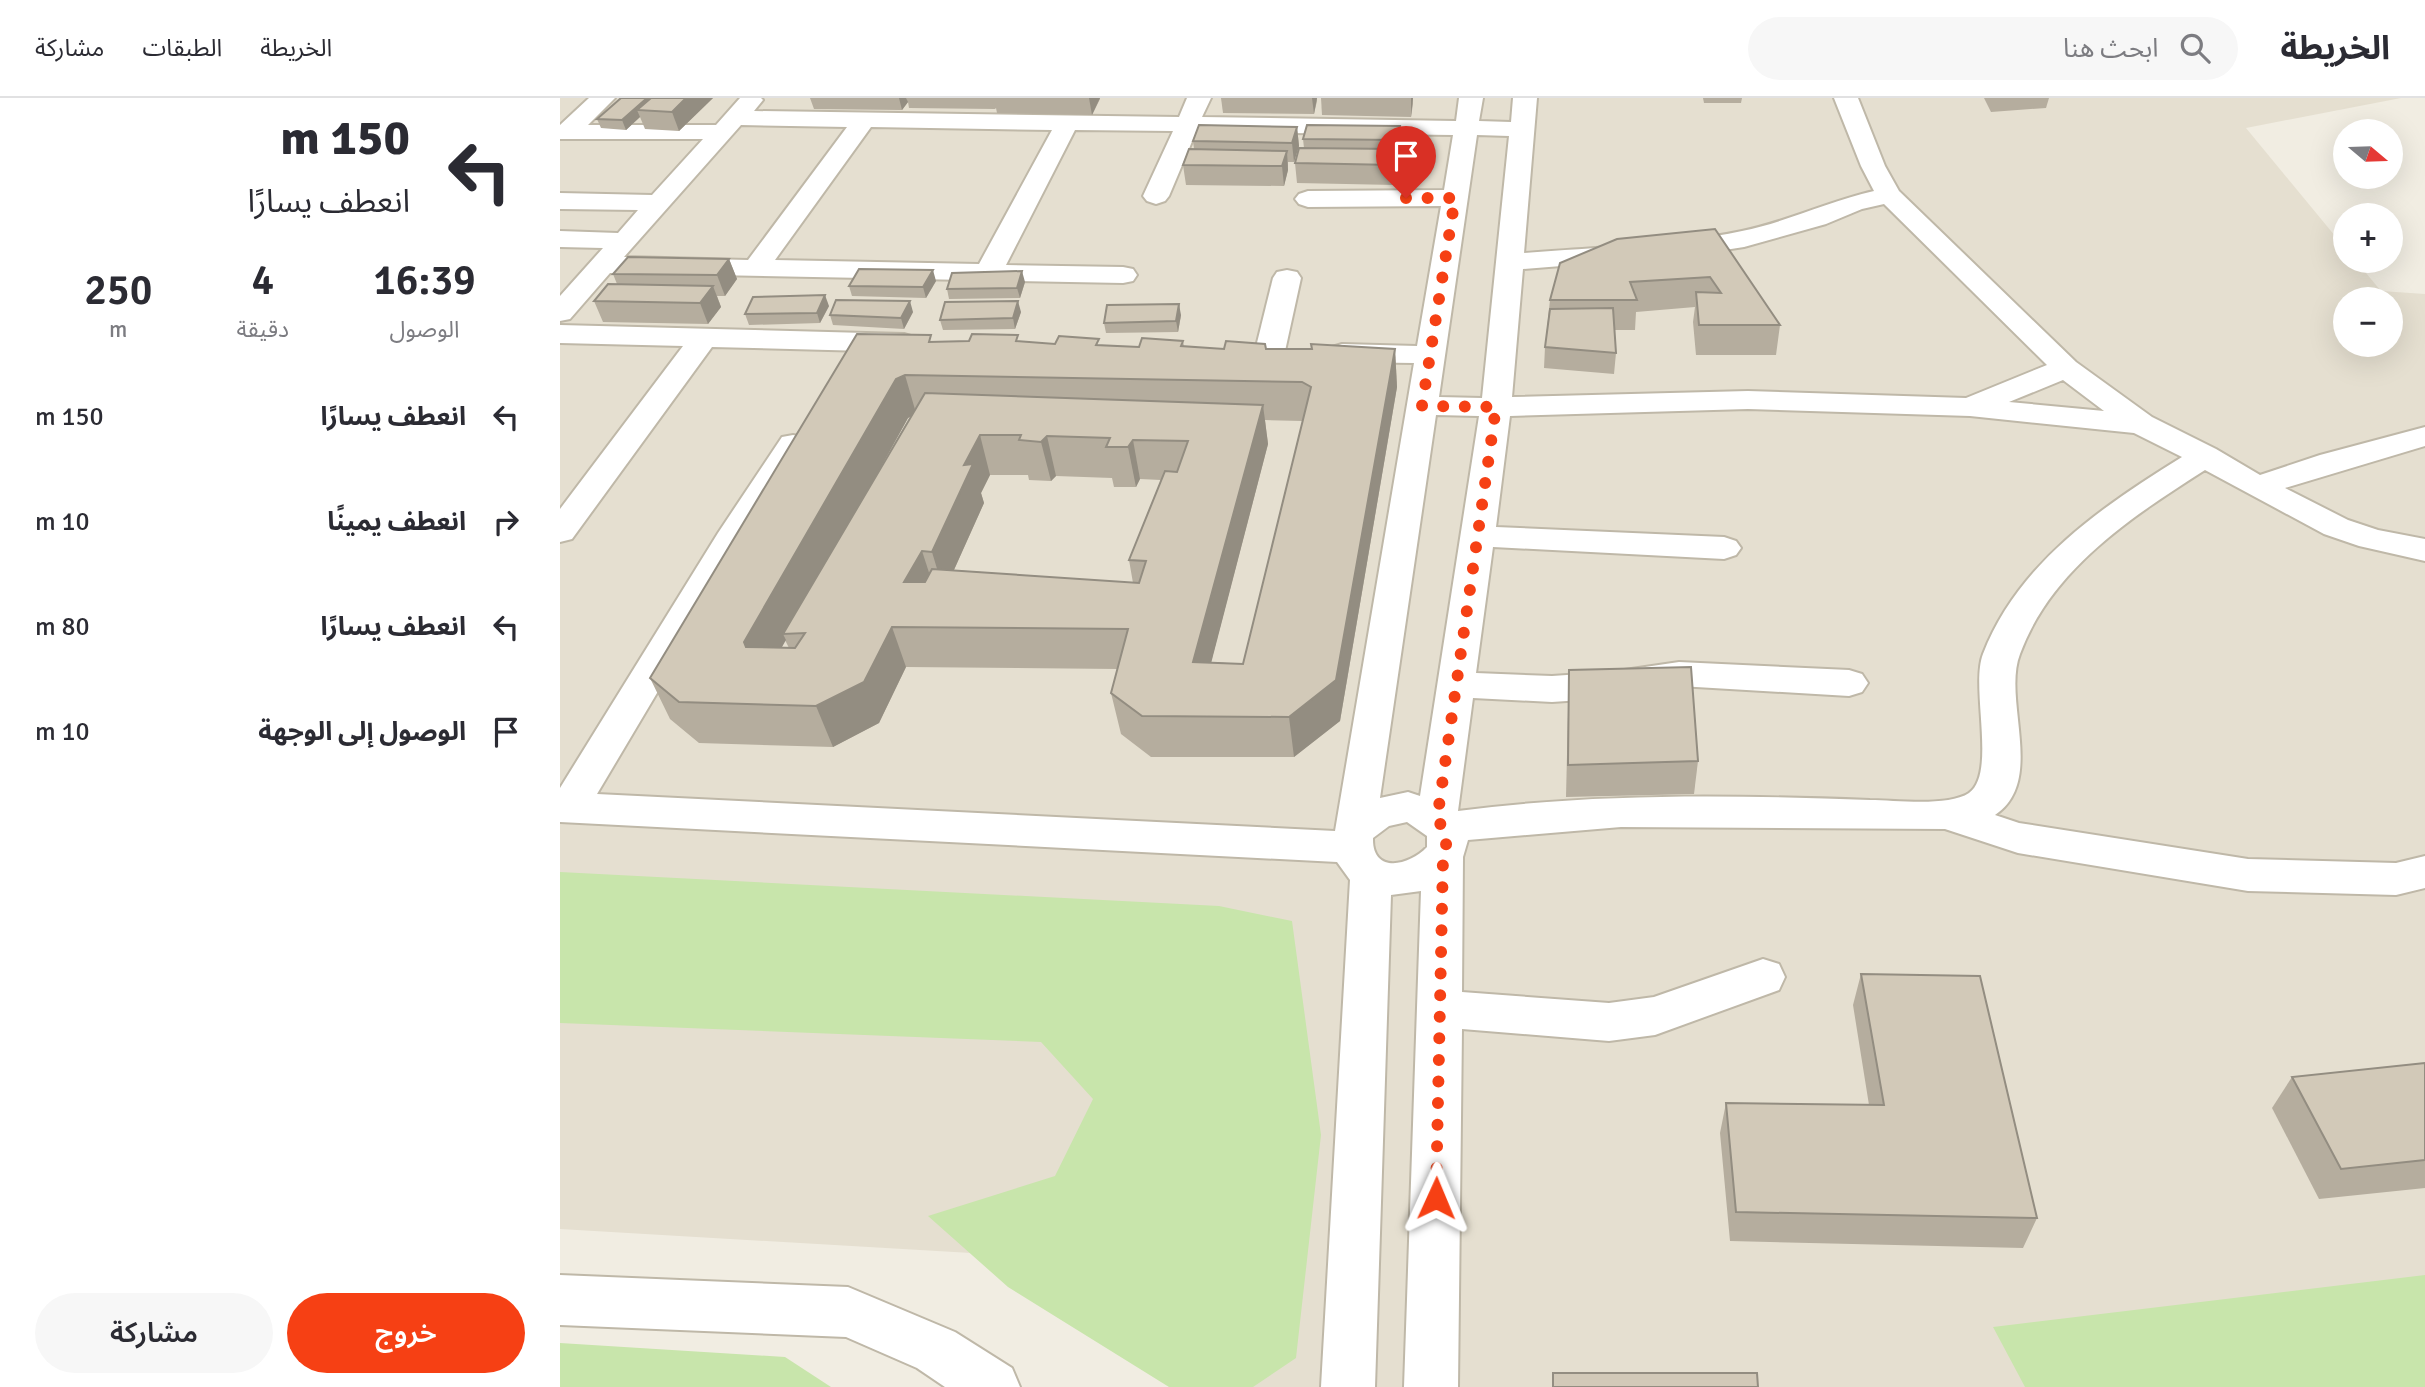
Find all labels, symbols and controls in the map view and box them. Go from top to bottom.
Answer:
search box [1748,17,2238,80]
text: الخريطة [2280,28,2390,69]
icon: search [2176,29,2214,67]
text: مشاركة [35,33,104,63]
text: الطبقات [142,33,222,63]
text: الخريطة [260,33,332,63]
text: ابحث هنا [2063,33,2158,65]
text: 150 m [280,108,410,168]
north arrow [2333,119,2403,189]
map controls [2333,119,2403,357]
icon: left [434,126,525,217]
pin [1376,126,1436,198]
icon: arrive [1387,137,1425,175]
text: انعطف يسارًا [248,182,410,221]
button: + [2333,203,2403,273]
text: 4 [251,255,274,306]
text: 16:39 [373,255,476,306]
text: 250 [84,265,152,316]
button: − [2333,287,2403,357]
text: m [109,315,127,344]
text: دقيقة [237,315,289,344]
text: الوصول [390,315,459,344]
icon: left [487,398,525,436]
text: 150 m [35,401,104,433]
text: انعطف يسارًا [321,401,466,433]
icon: right [487,503,525,541]
text: 10 m [35,506,90,538]
text: انعطف يمينًا [327,506,466,538]
icon: left [487,608,525,646]
text: 80 m [35,611,90,643]
text: انعطف يسارًا [321,611,466,643]
icon: arrive [487,713,525,751]
text: 10 m [35,716,90,748]
text: الوصول إلى الوجهة [258,716,466,748]
position arrow [1399,1161,1473,1235]
button: مشاركة [35,1293,273,1373]
button: خروج [287,1293,525,1373]

